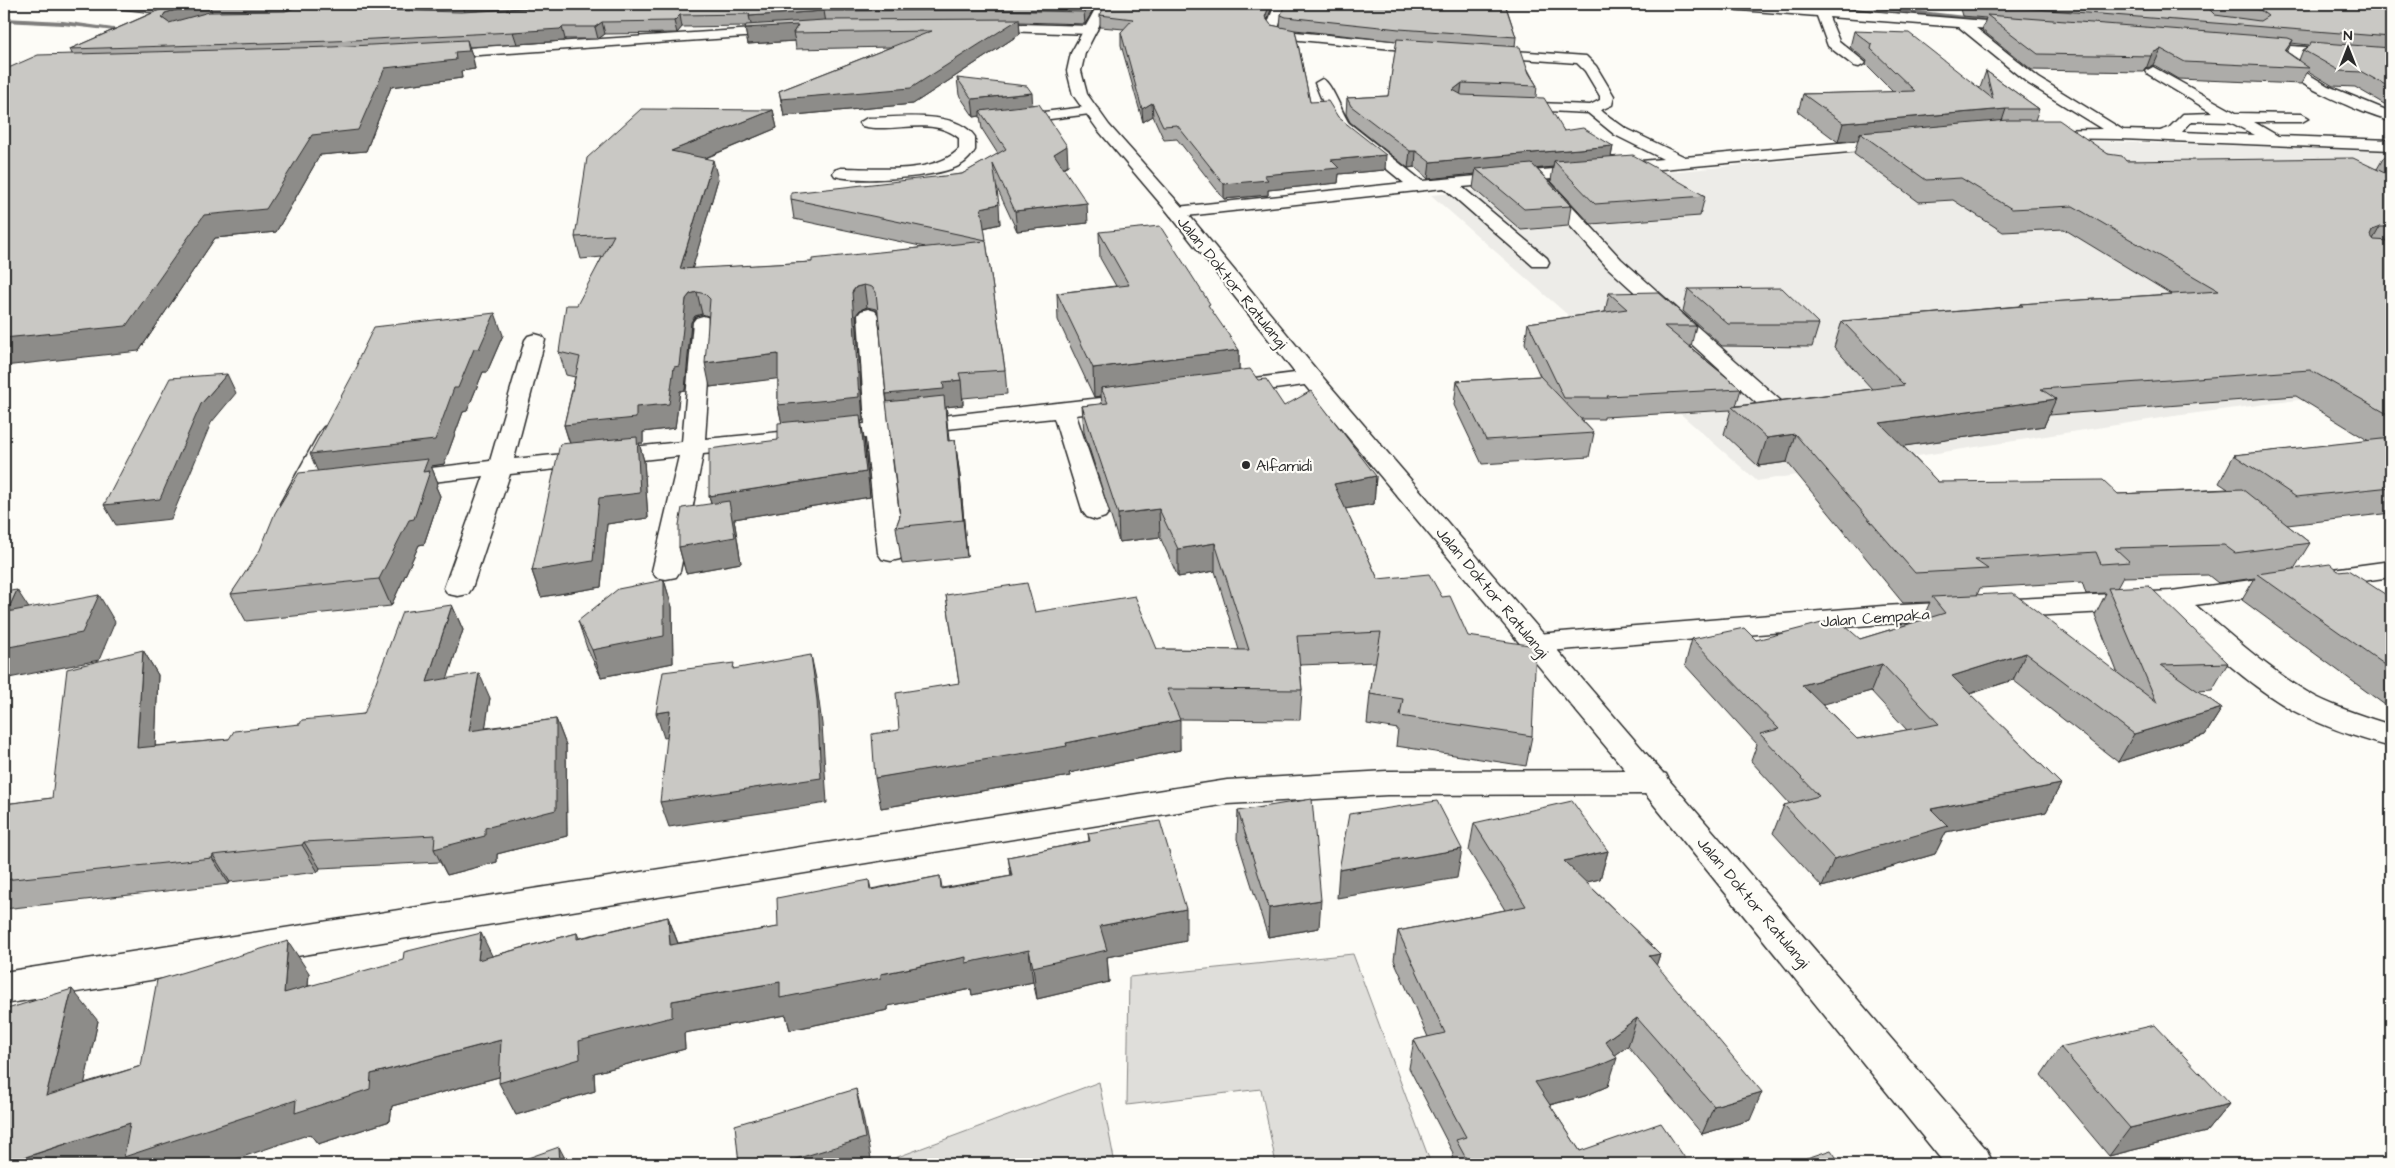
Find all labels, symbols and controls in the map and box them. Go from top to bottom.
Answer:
north arrow [2322,22,2372,72]
text: N [2344,26,2353,46]
street label: Jalan Doktor Ratulangi [1171,212,1293,355]
place label: Alfamidi [1256,455,1312,477]
marker: Alfamidi [1240,459,1252,471]
street label: Jalan Doktor Ratulangi [1430,522,1554,664]
street label: Jalan Cempaka [1820,603,1930,633]
street label: Jalan Doktor Ratulangi [1691,832,1815,974]

